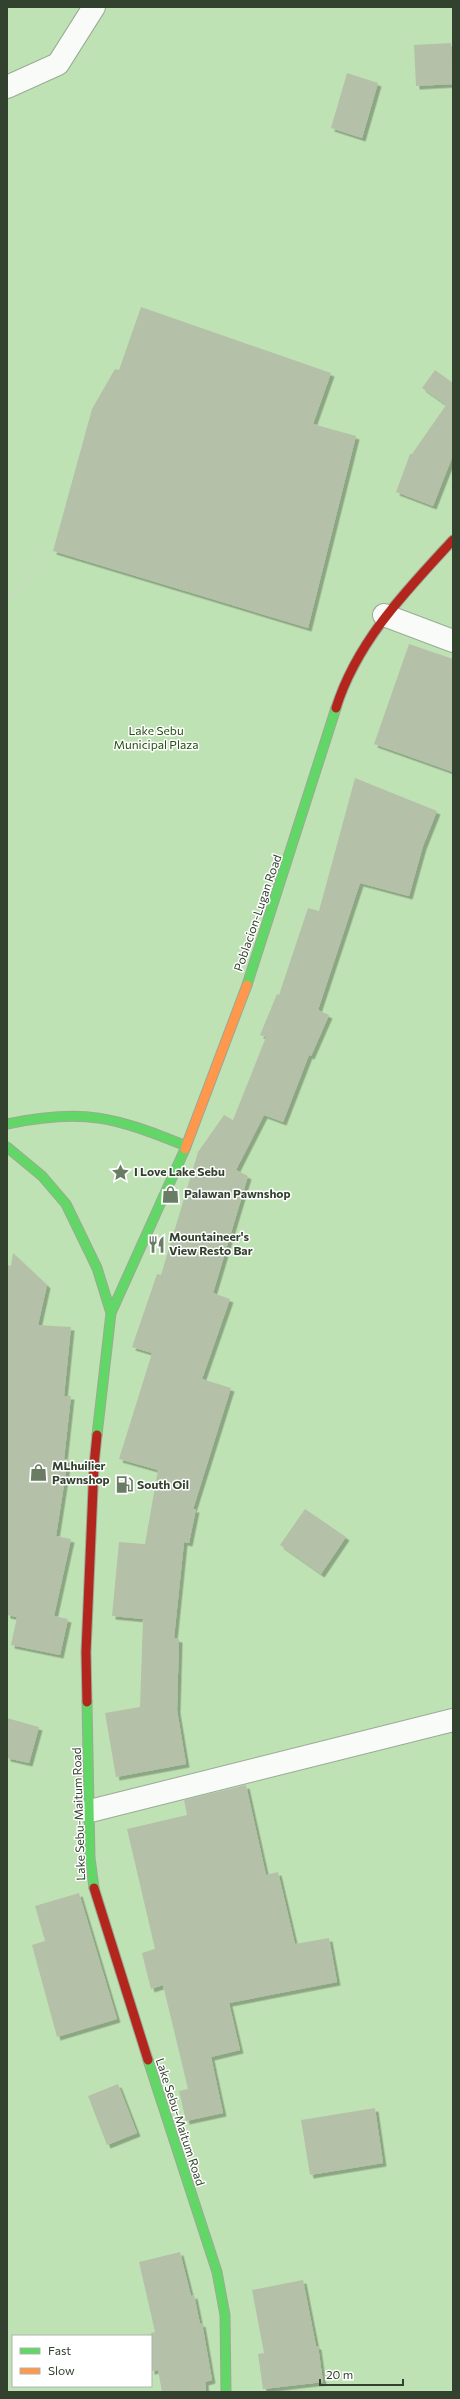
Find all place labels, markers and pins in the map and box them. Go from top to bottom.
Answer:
place icon: I Love Lake Sebu [111,1162,131,1182]
place label: I Love Lake Sebu [134,1164,225,1178]
shop icon: Palawan Pawnshop [161,1184,181,1204]
place label: Palawan Pawnshop [184,1186,291,1200]
place label: Mountaineer's View Resto Bar [169,1229,253,1257]
restaurant icon: Mountaineer's View Resto Bar [146,1234,166,1254]
place label: MLhuilier Pawnshop [52,1458,110,1486]
shop icon: MLhuilier Pawnshop [29,1463,49,1483]
fuel station icon: South Oil [114,1475,134,1495]
place label: South Oil [137,1477,189,1491]

